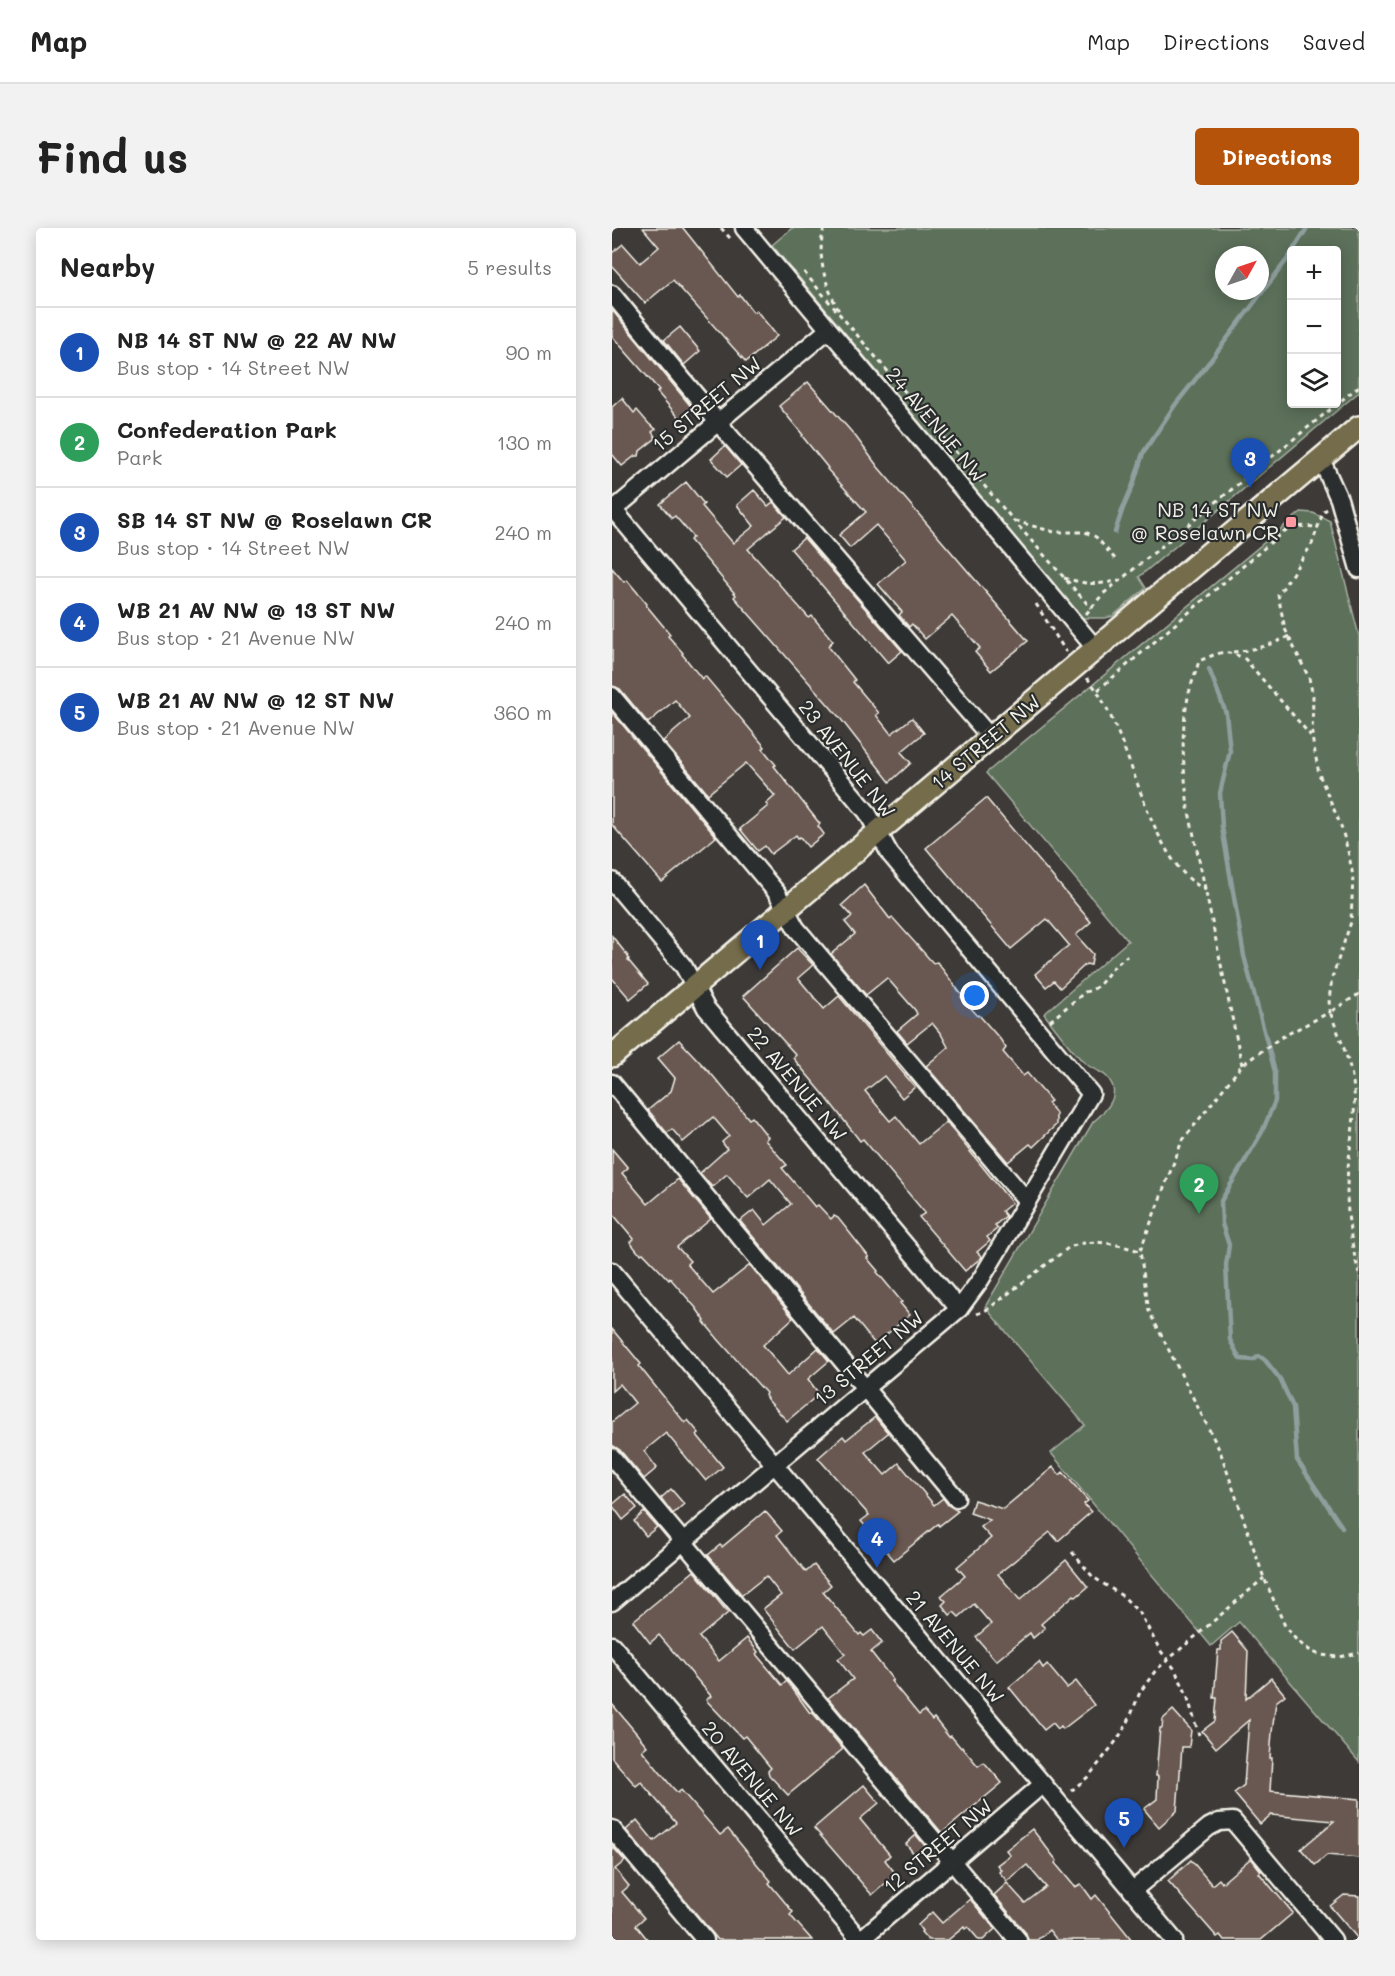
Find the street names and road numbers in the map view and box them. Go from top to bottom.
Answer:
street label: 15 STREET NW [646,350,766,457]
street label: 24 AVENUE NW [881,361,993,487]
street label: 14 STREET NW [925,688,1045,795]
street label: 23 AVENUE NW [794,694,902,823]
street label: 22 AVENUE NW [742,1021,853,1146]
street label: 13 STREET NW [808,1304,928,1411]
street label: 21 AVENUE NW [901,1584,1011,1708]
street label: 20 AVENUE NW [697,1715,809,1842]
street label: 12 STREET NW [877,1792,997,1898]

